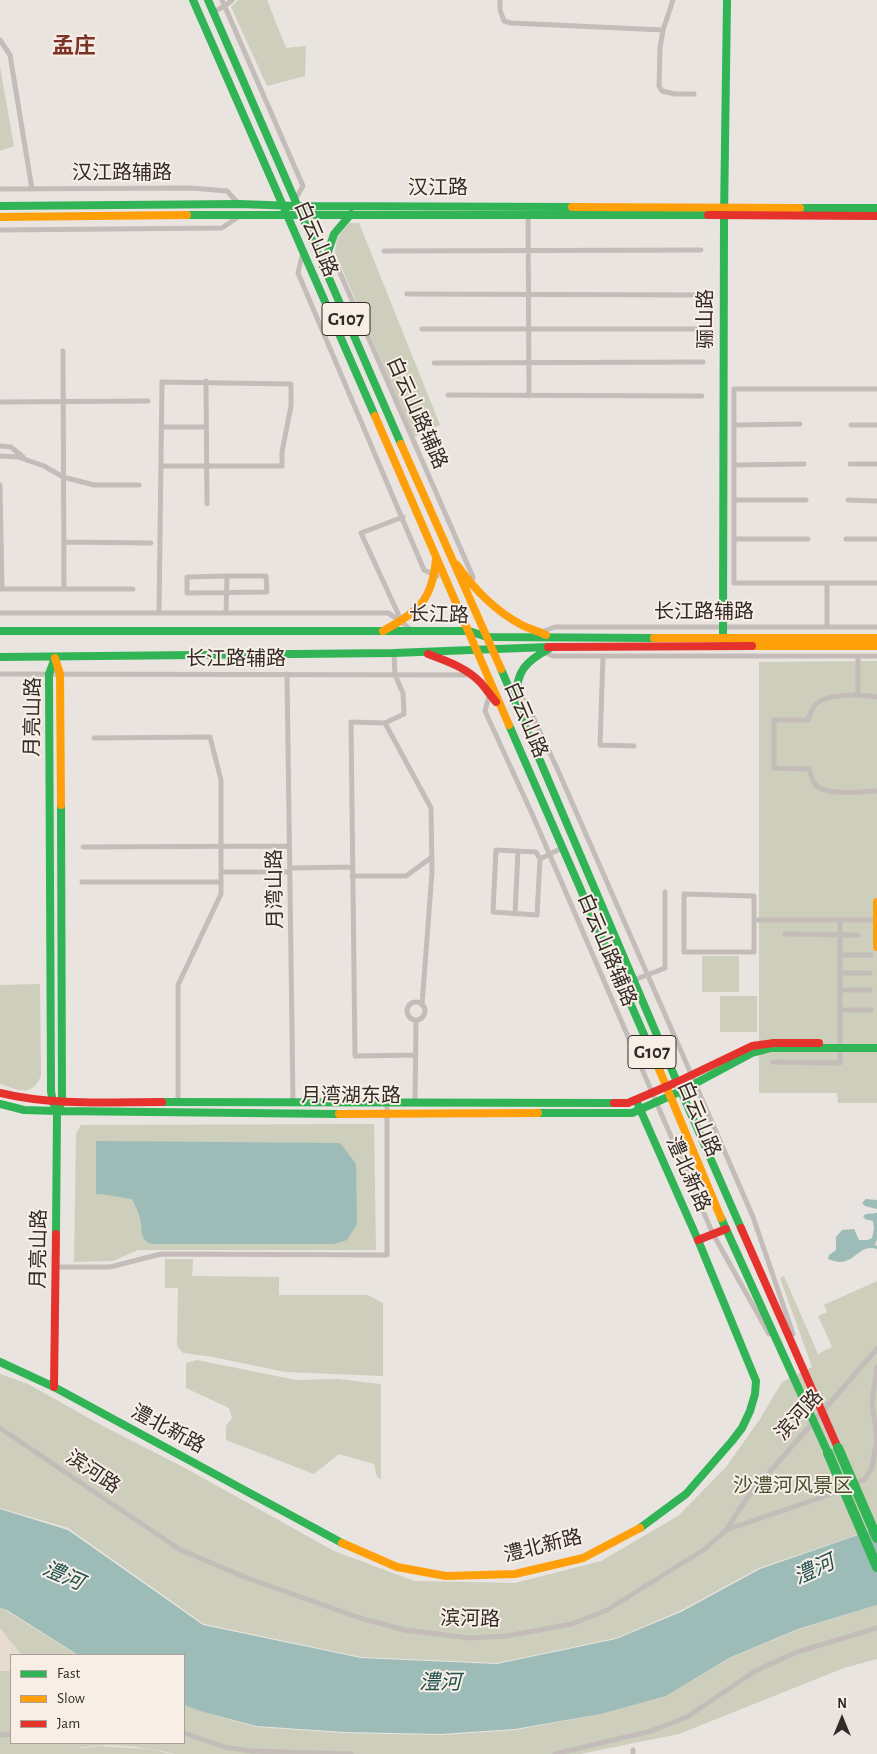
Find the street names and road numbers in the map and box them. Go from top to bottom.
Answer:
street label: 汉江路辅路 [72,161,172,185]
street label: 汉江路 [408,176,468,200]
street label: 白云山路 [289,197,343,281]
street label: 骊山路 [694,289,718,349]
road number: G107 [322,302,370,336]
street label: 白云山路辅路 [382,353,452,473]
street label: 长江路辅路 [654,600,754,624]
street label: 长江路 [409,602,469,628]
street label: 长江路辅路 [186,647,286,671]
street label: 月亮山路 [20,677,46,757]
street label: 白云山路 [499,678,553,762]
street label: 月湾山路 [262,849,288,929]
street label: 白云山路辅路 [573,890,641,1010]
road number: G107 [628,1036,676,1068]
street label: 白云山路 [672,1077,726,1161]
street label: 月湾湖东路 [301,1084,401,1108]
street label: 澧北新路 [661,1133,715,1215]
street label: 月亮山路 [26,1209,52,1289]
street label: 滨河路 [770,1385,828,1445]
street label: 澧北新路 [127,1400,209,1458]
street label: 滨河路 [61,1445,125,1499]
street label: 澧北新路 [501,1525,585,1567]
street label: 滨河路 [440,1606,500,1632]

